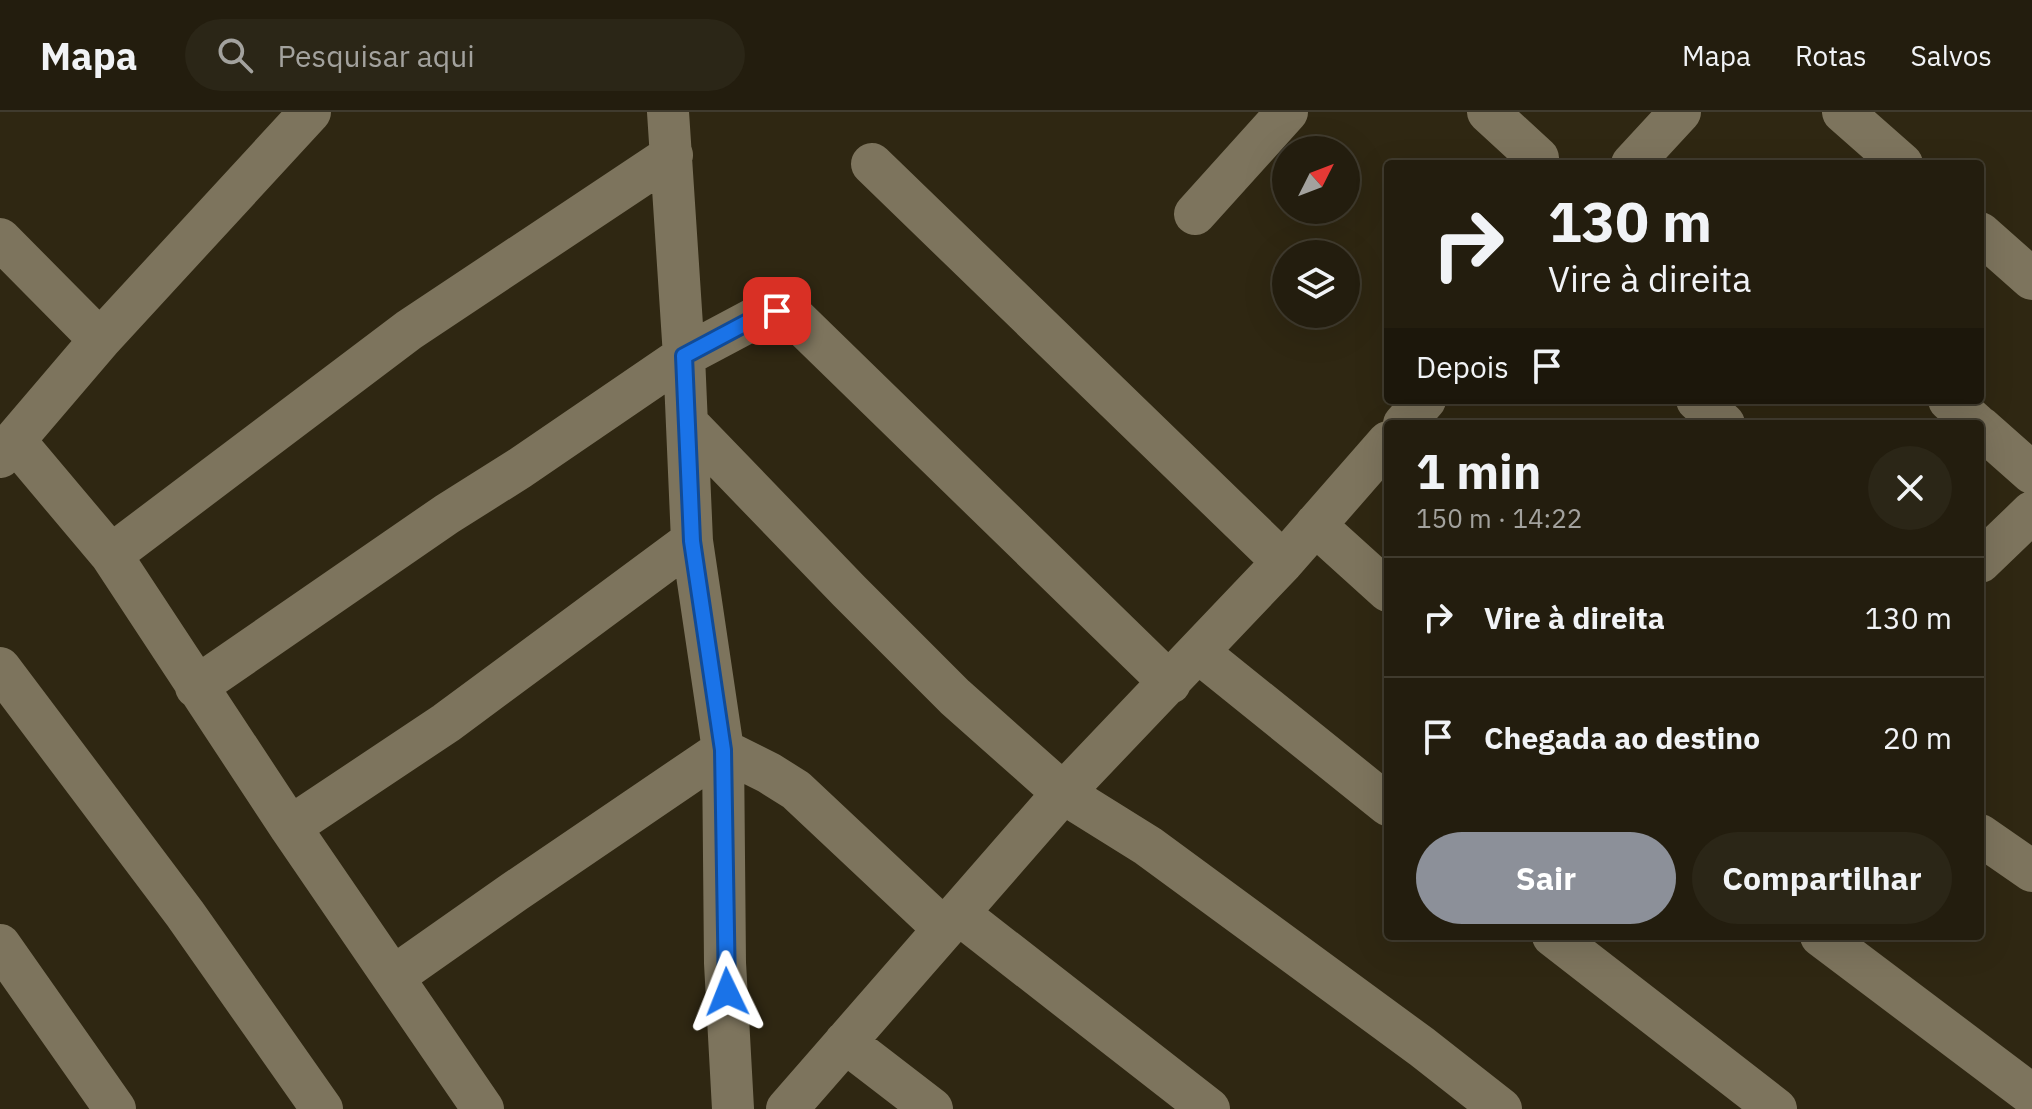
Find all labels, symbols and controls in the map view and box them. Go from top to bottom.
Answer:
search box [185,19,745,91]
text: Mapa [40,31,137,80]
icon: search [213,33,257,77]
text: Pesquisar aqui [277,36,475,75]
text: Mapa [1682,37,1751,74]
text: Rotas [1795,37,1867,74]
text: Salvos [1911,37,1992,74]
north arrow [1272,136,1360,224]
map controls [1272,136,1360,328]
text: 130 m [1548,185,1712,257]
icon: right [1416,192,1520,296]
button: layers [1272,240,1360,328]
text: Vire à direita [1548,255,1751,302]
pin [743,277,811,345]
icon: arrive [755,289,799,333]
icon: arrive [1525,344,1569,388]
text: Depois [1416,347,1509,386]
text: 1 min [1416,440,1541,502]
button: close [1868,446,1952,530]
text: 150 m · 14:22 [1416,501,1582,535]
icon: right [1416,595,1460,639]
text: Vire à direita [1484,598,1665,637]
text: 130 m [1865,598,1952,637]
icon: arrive [1416,715,1460,759]
text: Chegada ao destino [1484,718,1760,757]
text: 20 m [1883,718,1952,757]
button: Sair [1416,832,1676,924]
button: Compartilhar [1692,832,1952,924]
position arrow [685,950,769,1034]

